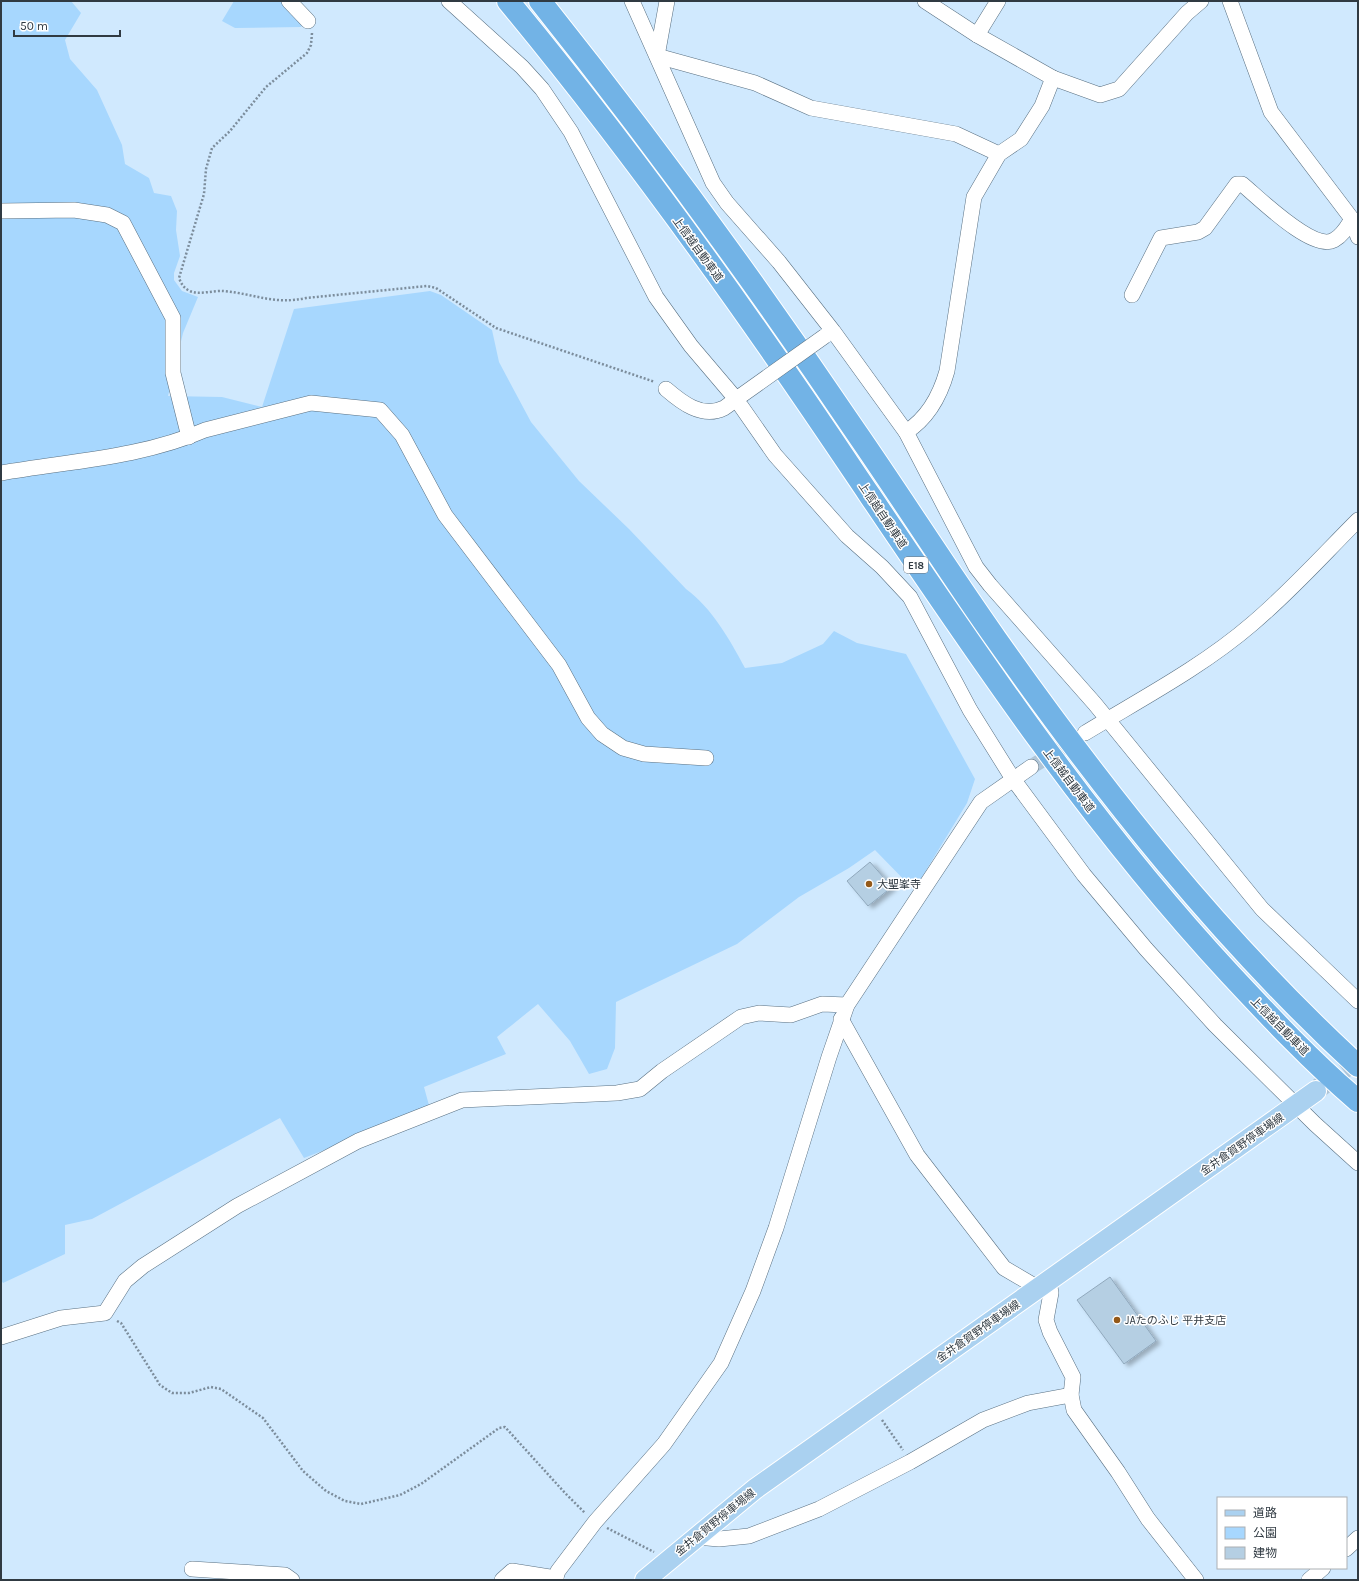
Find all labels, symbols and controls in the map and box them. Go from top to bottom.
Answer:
scale bar [14,12,120,38]
text: 50 m [20,19,48,33]
street label: 上信越自動車道 [670,214,725,284]
street label: 上信越自動車道 [856,480,910,551]
road number: E18 [904,557,928,573]
street label: 上信越自動車道 [1040,746,1097,815]
place label: 大聖峯寺 [877,878,921,891]
marker: 大聖峯寺 [864,879,874,889]
street label: 上信越自動車道 [1248,995,1311,1058]
street label: 金井倉賀野停車場線 [1198,1111,1287,1178]
street label: 金井倉賀野停車場線 [934,1298,1023,1365]
place label: JAたのふじ 平井支店 [1125,1314,1226,1327]
marker: JAたのふじ 平井支店 [1112,1315,1122,1325]
street label: 金井倉賀野停車場線 [673,1486,758,1559]
legend [1217,1497,1347,1569]
text: 道路 [1253,1506,1277,1520]
text: 公園 [1253,1526,1277,1540]
text: 建物 [1253,1546,1277,1560]

